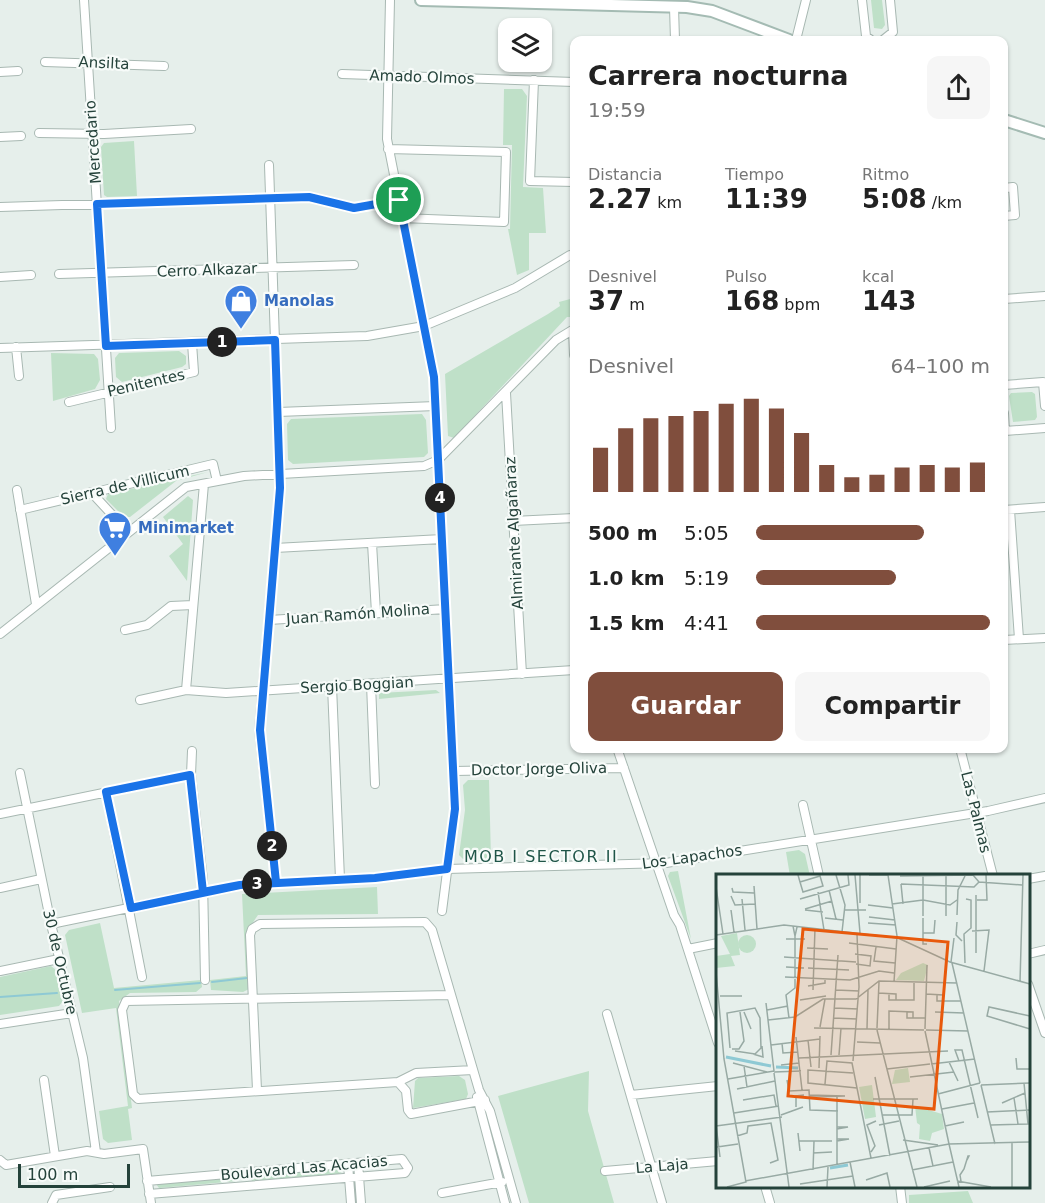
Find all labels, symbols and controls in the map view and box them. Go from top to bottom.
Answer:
map controls [498,18,552,72]
button: layers [498,18,552,72]
street label: Ansilta [78,53,130,73]
button: share [927,56,990,119]
text: Carrera nocturna [588,60,849,91]
street label: Amado Olmos [369,66,475,88]
text: 19:59 [588,98,646,122]
street label: Mercedario [81,100,105,184]
text: Distancia [588,165,662,184]
text: Tiempo [725,165,784,184]
text: Ritmo [862,165,909,184]
pin [373,174,424,225]
icon: arrive [382,183,415,216]
text: 2.27 [588,184,652,214]
text: 11:39 [725,184,808,214]
text: 5:08 [862,184,927,214]
text: km [652,193,682,212]
text: /km [927,193,962,212]
street label: Cerro Alkazar [156,259,258,281]
text: Desnivel [588,267,657,286]
text: Pulso [725,267,767,286]
text: kcal [862,267,894,286]
shop icon: Manolas [223,283,259,330]
text: 37 [588,286,624,316]
text: 168 [725,286,779,316]
text: 143 [862,286,916,316]
place label: Manolas [264,292,334,310]
text: m [624,295,645,314]
text: bpm [779,295,820,314]
pin: 1 [207,327,237,357]
text: 1 [216,332,228,351]
text: Desnivel [588,354,674,378]
text: 64–100 m [891,354,990,378]
street label: Penitentes [106,365,187,401]
street label: Almirante Algañaraz [501,456,527,610]
street label: Sierra de Villicum [59,461,191,509]
pin: 4 [425,483,455,513]
text: 4 [434,488,446,507]
supermarket icon: Minimarket [97,510,133,557]
place label: Minimarket [138,519,234,537]
text: 500 m [588,521,658,545]
text: 5:05 [684,521,729,545]
text: 1.0 km [588,566,665,590]
text: 5:19 [684,566,729,590]
street label: Juan Ramón Molina [285,600,430,628]
text: 1.5 km [588,611,665,635]
text: 4:41 [684,611,729,635]
button: Guardar [588,672,783,741]
button: Compartir [795,672,990,741]
street label: Sergio Boggian [300,673,414,697]
street label: Doctor Jorge Oliva [471,759,607,779]
street label: Las Palmas [957,769,995,855]
pin: 2 [257,831,287,861]
text: 2 [266,836,278,855]
street label: Los Lapachos [641,841,743,873]
district label: MOB I SECTOR II [464,847,618,866]
pin: 3 [242,869,272,899]
text: 3 [251,874,263,893]
inset map [716,874,1030,1188]
street label: 30 de Octubre [39,908,81,1016]
street label: Boulevard Las Acacias [220,1152,388,1184]
street label: La Laja [635,1155,689,1177]
scale bar [18,1161,130,1188]
text: 100 m [27,1165,78,1184]

